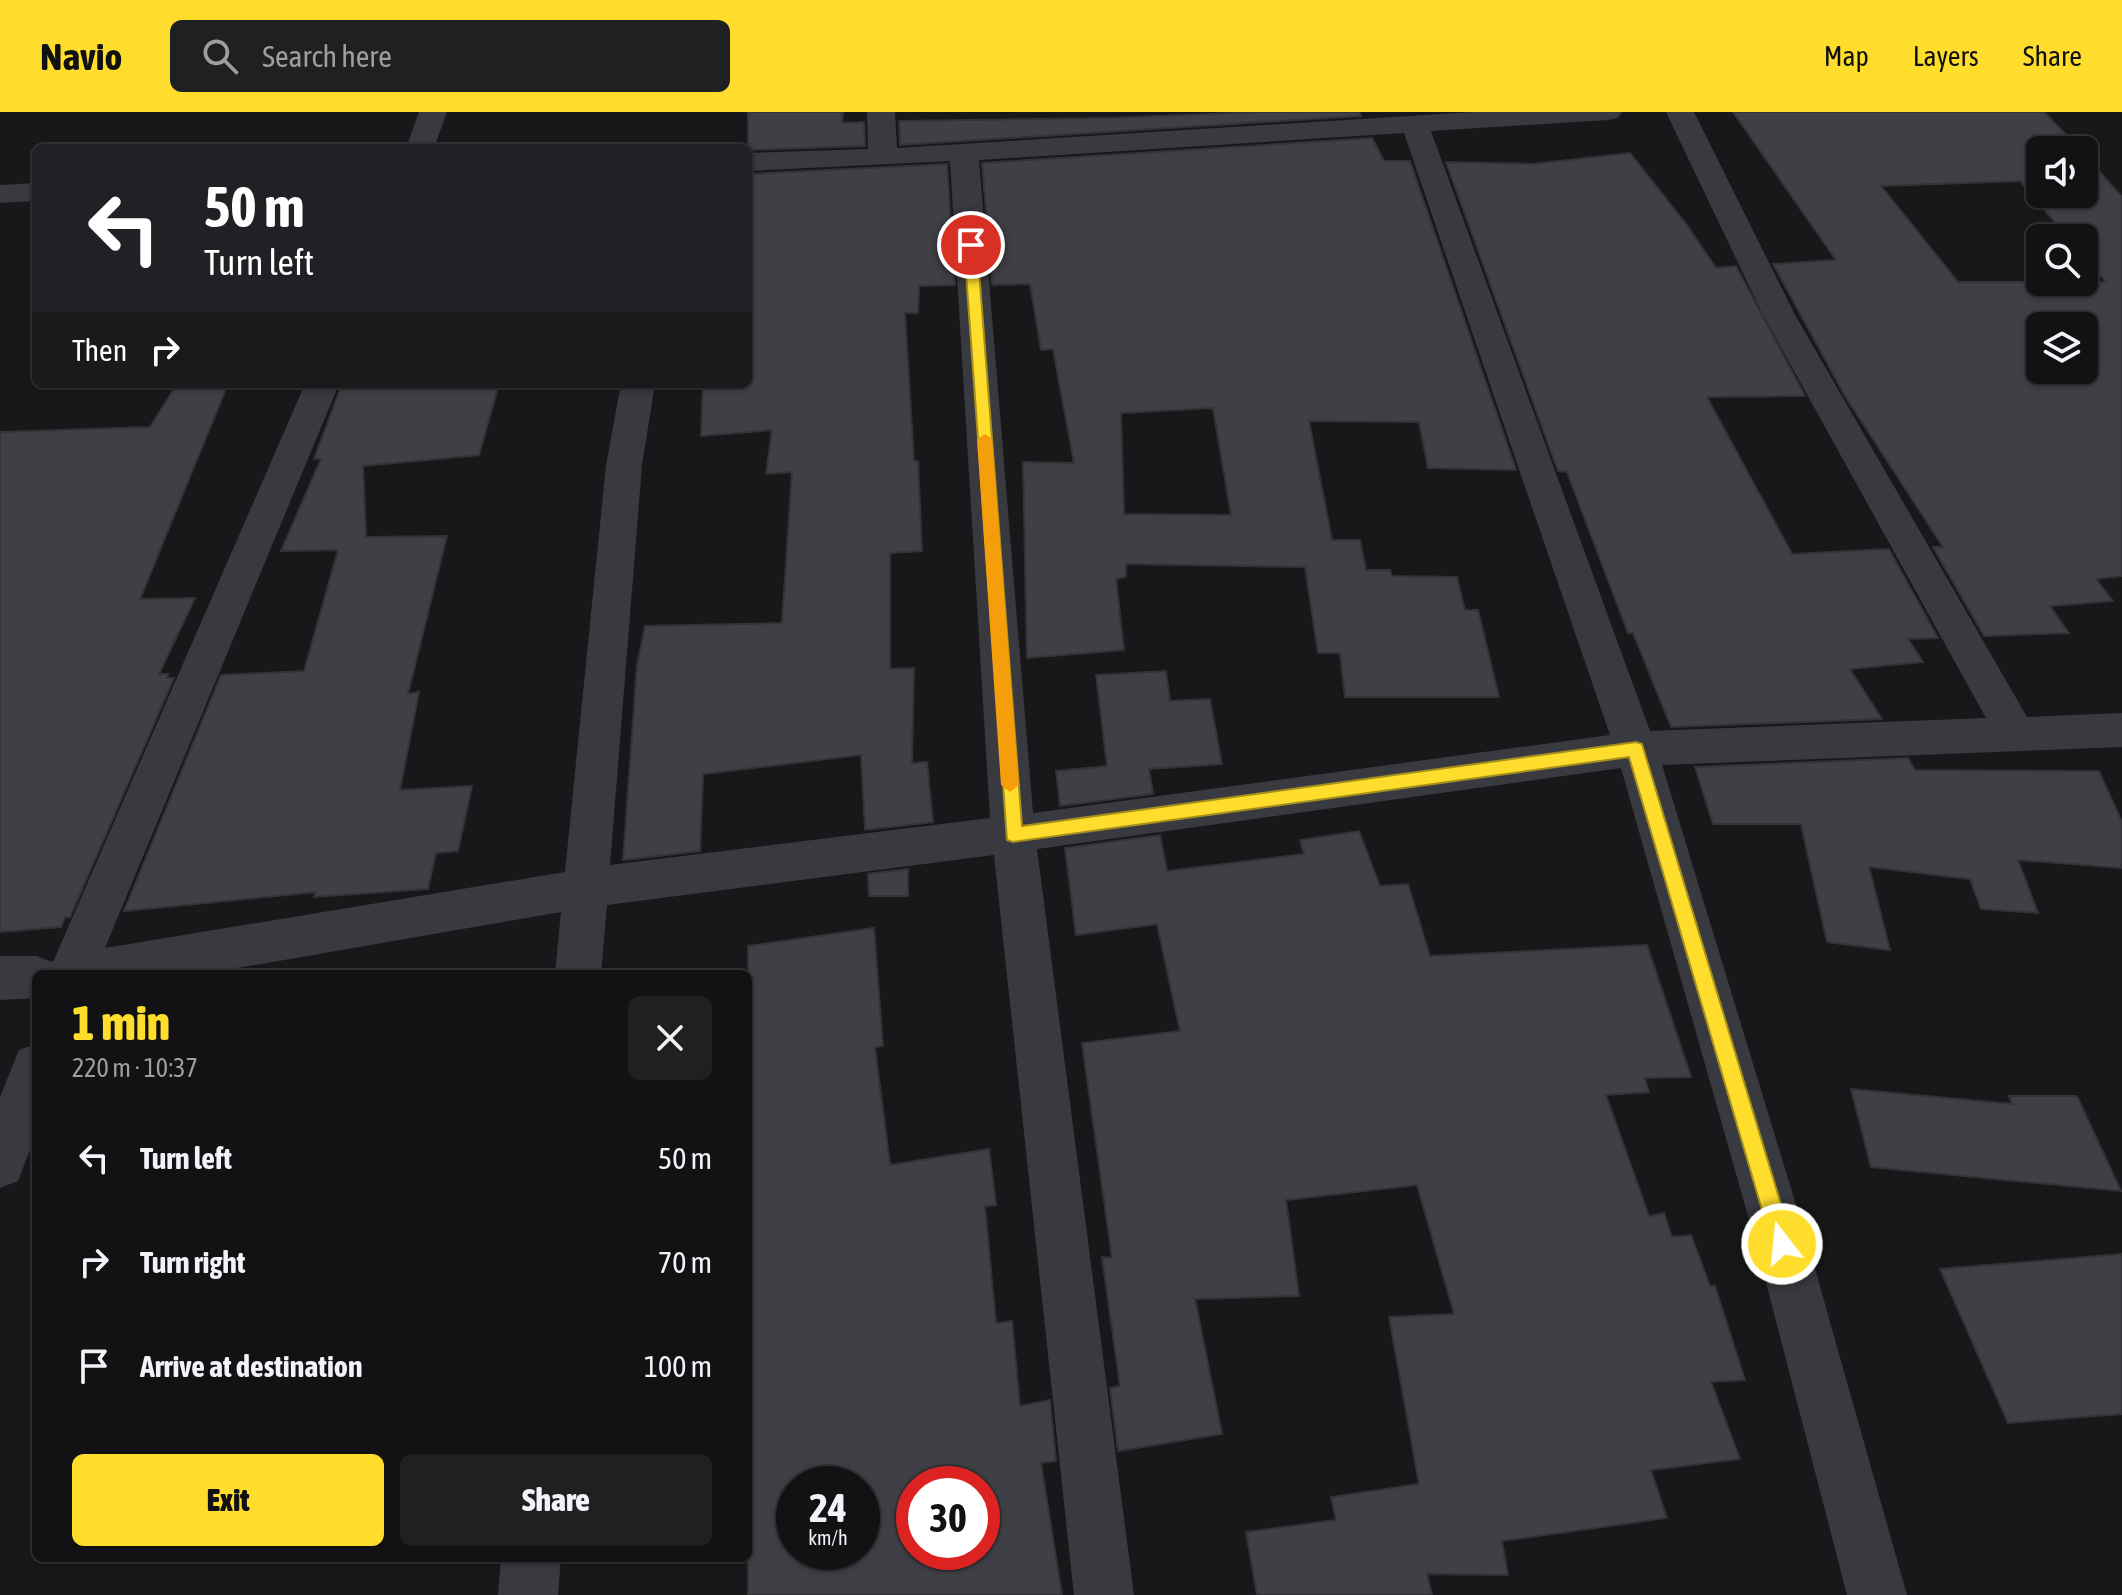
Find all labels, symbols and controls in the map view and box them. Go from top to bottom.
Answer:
search box [170,20,730,92]
icon: search [198,34,242,78]
text: Navio [40,35,122,78]
text: Search here [262,39,392,73]
text: Map [1824,40,1869,72]
text: Layers [1913,40,1979,72]
text: Share [2023,40,2082,72]
map controls [2026,136,2098,384]
button: sound [2026,136,2098,208]
text: 50 m [204,175,305,239]
icon: left [72,176,176,280]
pin [937,211,1005,279]
icon: arrive [949,223,993,267]
button: search [2026,224,2098,296]
text: Turn left [204,241,314,283]
button: layers [2026,312,2098,384]
icon: right [143,328,187,372]
text: Then [72,333,127,367]
text: 1 min [72,995,170,1050]
button: close [628,996,712,1080]
text: 220 m · 10:37 [72,1053,198,1083]
icon: left [72,1136,116,1180]
text: Turn left [140,1141,232,1175]
text: 50 m [658,1141,712,1175]
position arrow [1740,1202,1824,1286]
icon: right [72,1240,116,1284]
text: Turn right [140,1245,246,1279]
text: 70 m [658,1245,712,1279]
icon: arrive [72,1344,116,1388]
text: Arrive at destination [140,1349,362,1383]
text: 100 m [644,1349,712,1383]
button: Exit [72,1454,384,1546]
button: Share [400,1454,712,1546]
speed limit sign: 30 [896,1466,1000,1570]
text: 24 [809,1485,847,1530]
text: km/h [808,1526,848,1549]

